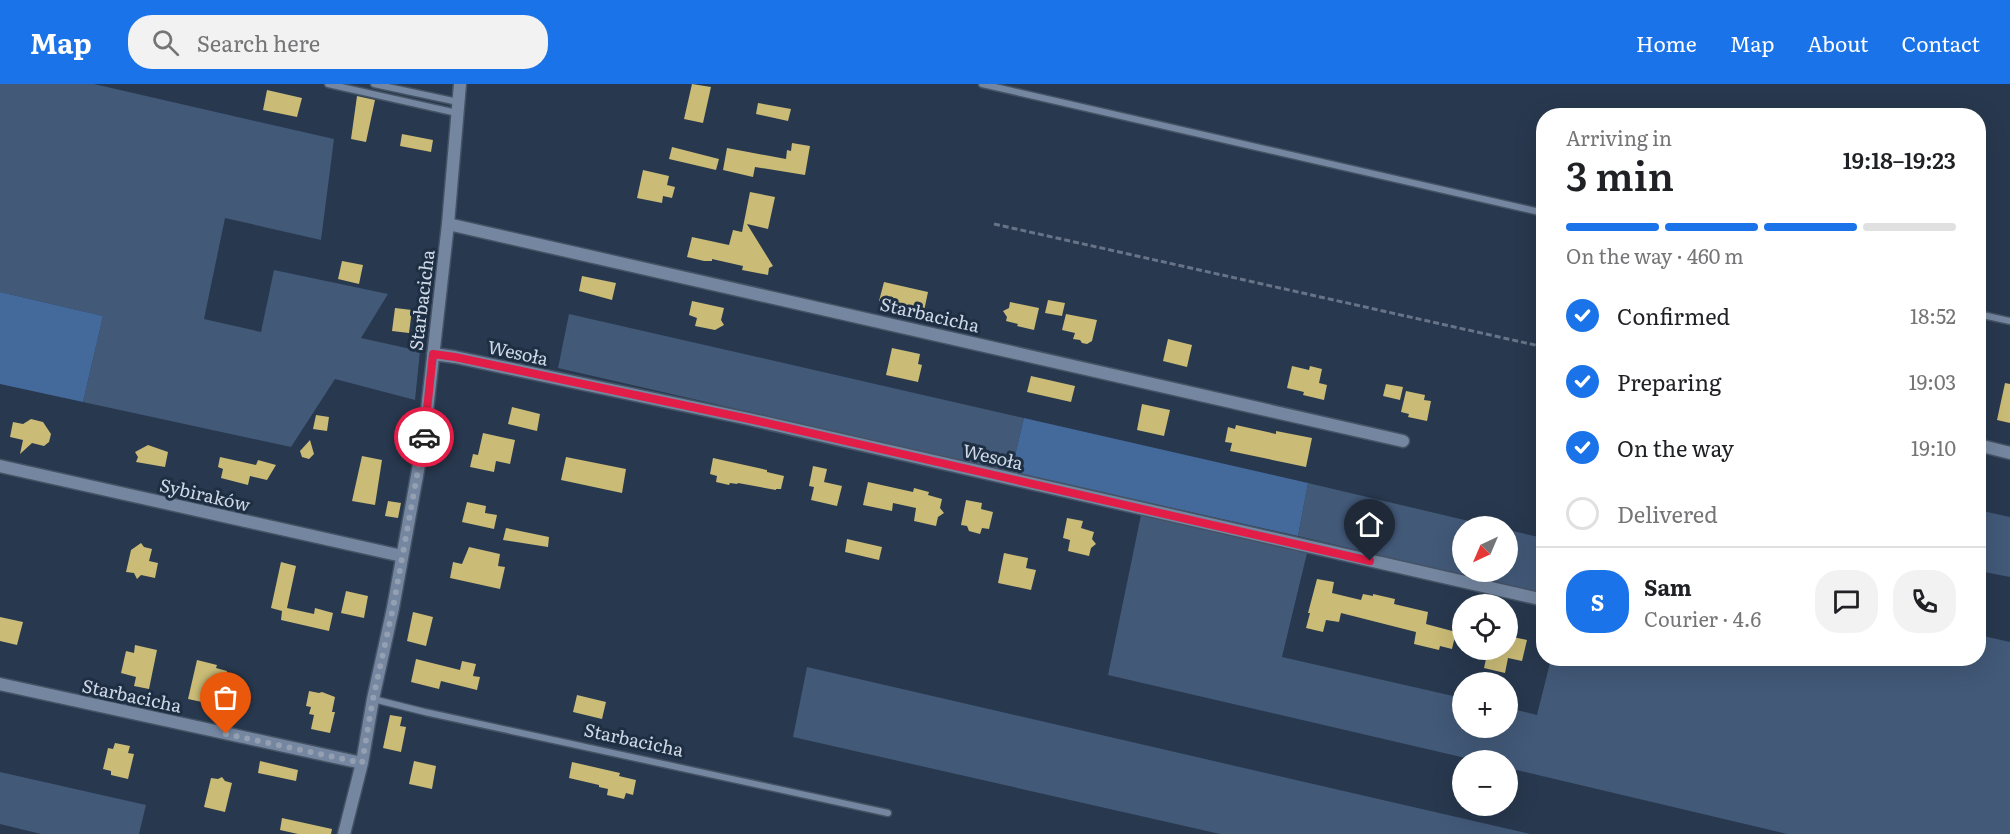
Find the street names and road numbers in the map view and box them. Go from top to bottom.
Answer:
street label: Starbacicha [401,248,441,352]
street label: Starbacicha [878,289,983,339]
street label: Wesoła [485,332,551,372]
street label: Wesoła [960,436,1026,476]
street label: Sybiraków [157,470,253,518]
street label: Starbacicha [80,671,185,719]
street label: Starbacicha [582,715,687,763]

